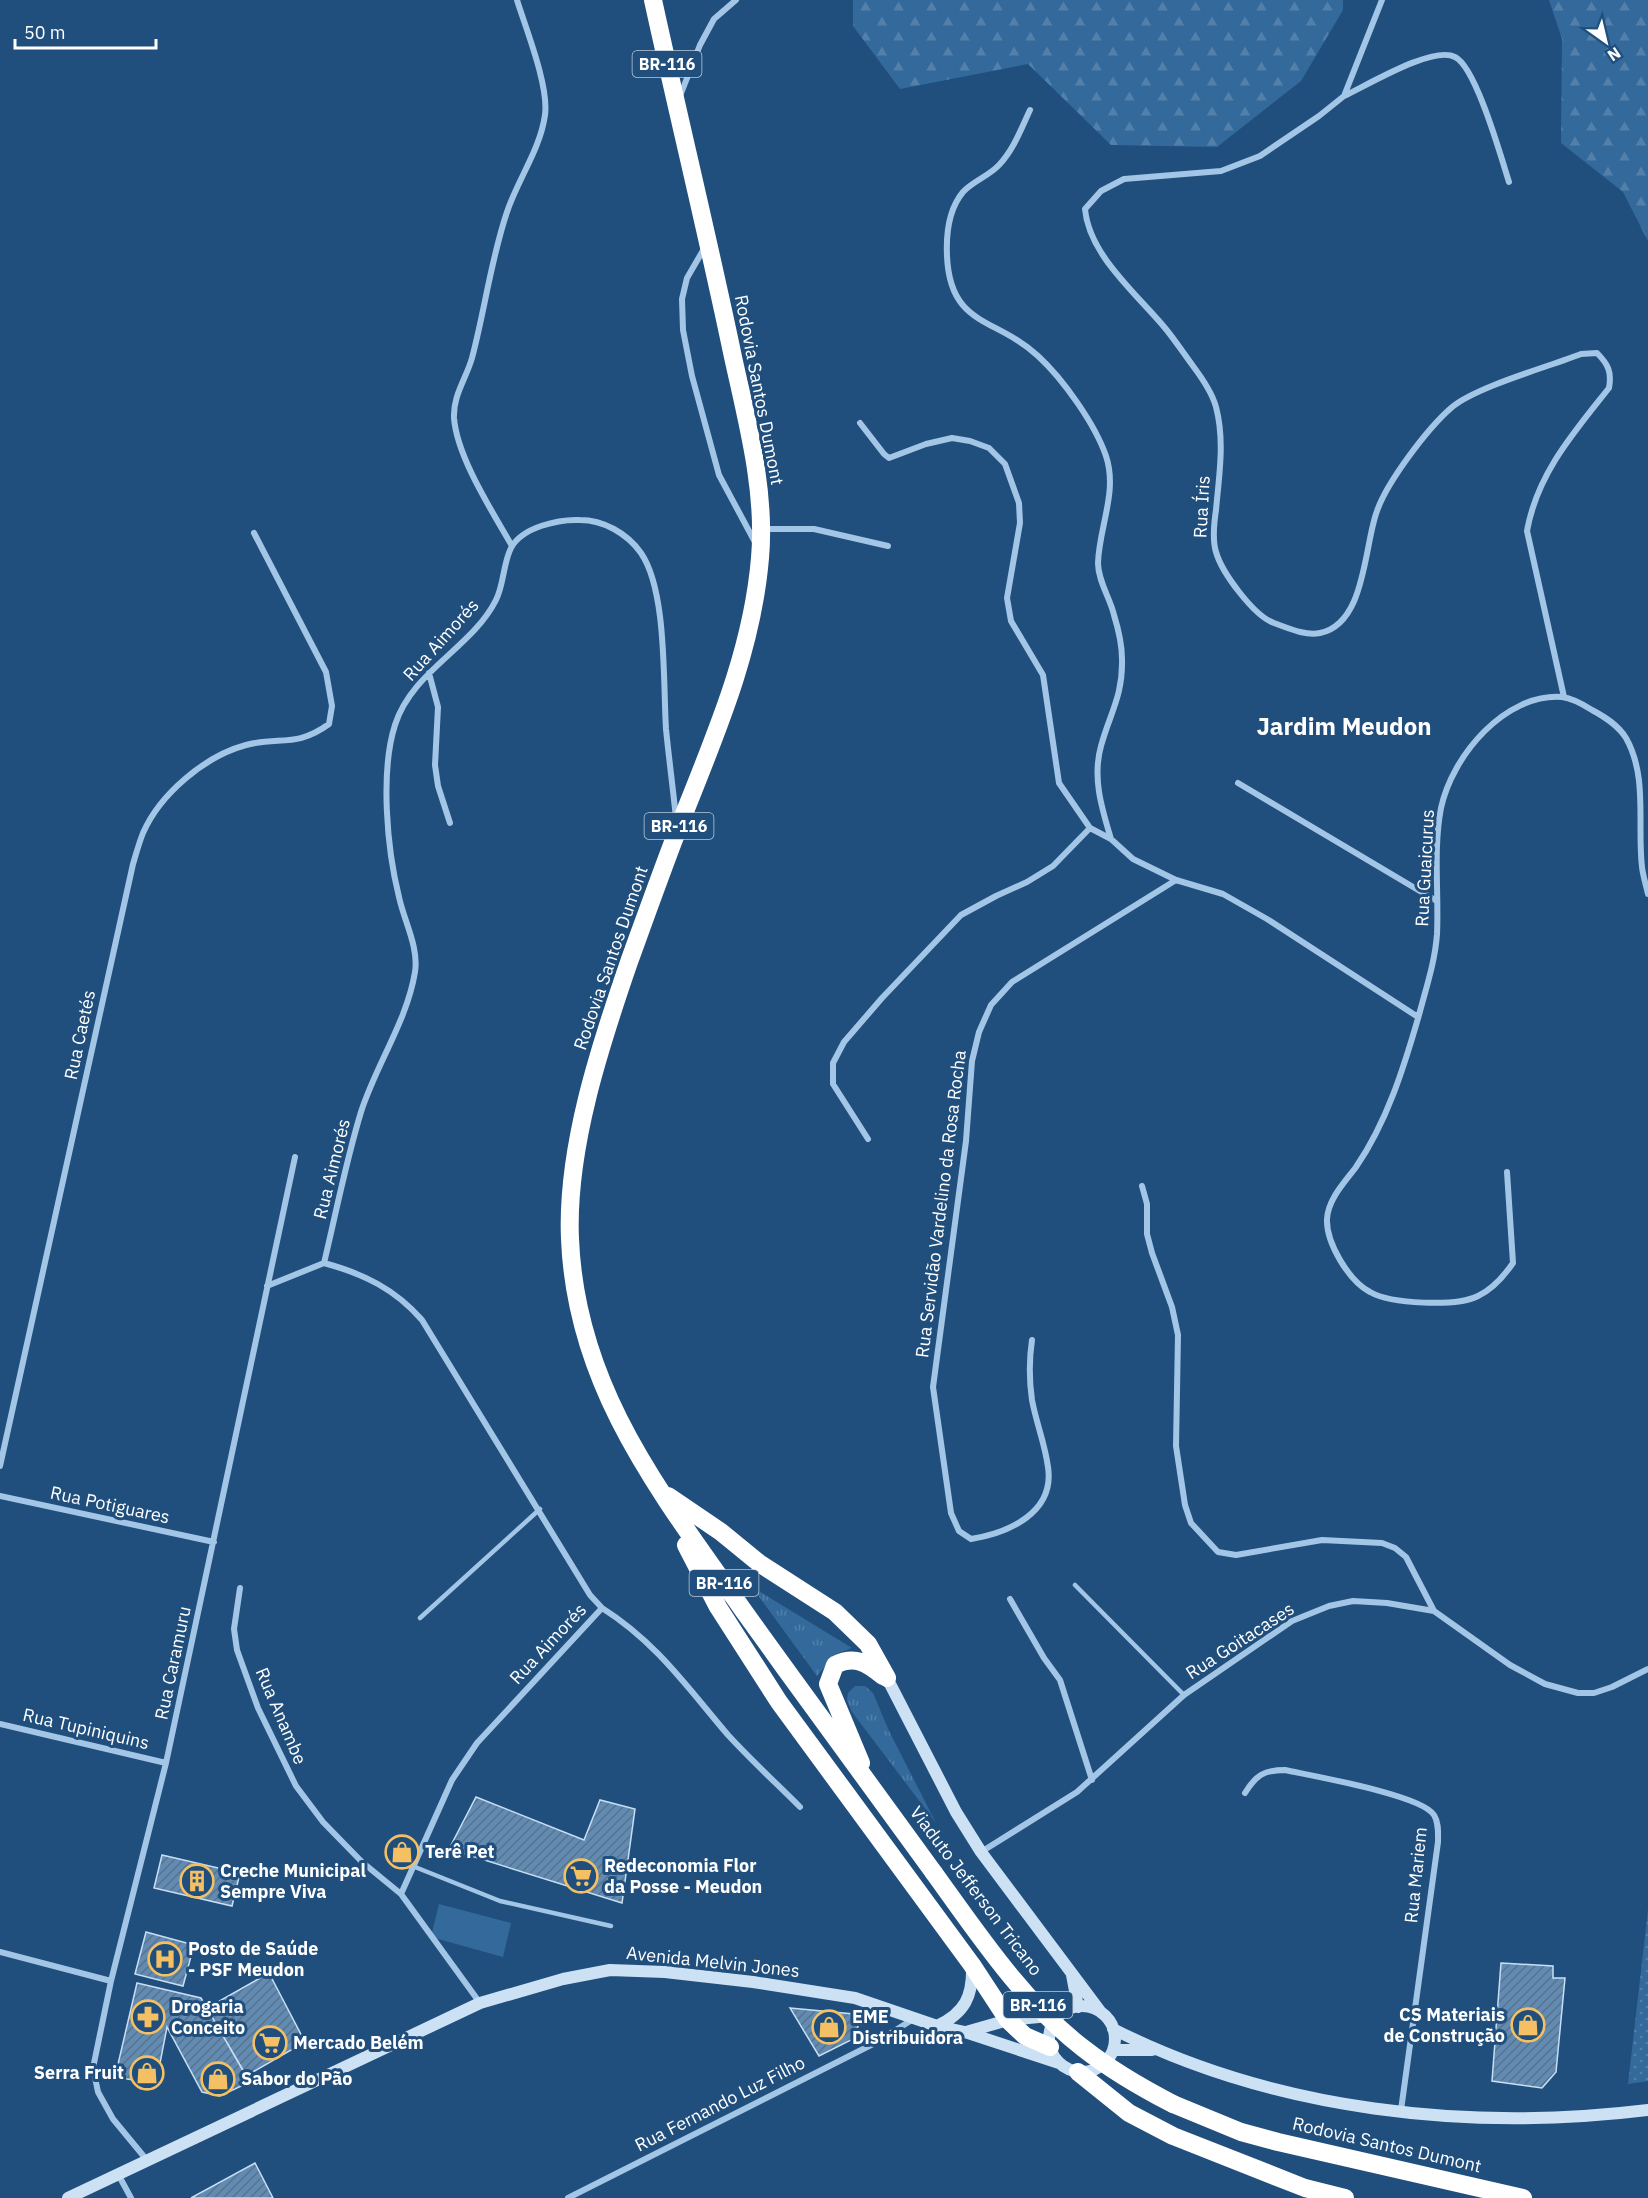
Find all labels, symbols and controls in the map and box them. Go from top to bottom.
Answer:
scale bar [15,12,156,50]
north arrow [1576,12,1636,72]
text: 50 m [24,21,66,44]
text: N [1604,43,1625,66]
road number: BR-116 [632,51,702,77]
street label: Rodovia Santos Dumont [730,293,789,487]
street label: Rua Íris [1188,475,1215,539]
street label: Rua Aimorés [398,594,484,685]
district label: Jardim Meudon [1256,710,1432,742]
street label: Rua Guaicurus [1410,809,1439,927]
road number: BR-116 [644,813,714,839]
street label: Rodovia Santos Dumont [568,863,653,1053]
street label: Rua Caetés [59,988,100,1082]
street label: Rua Servidão Vardelino da Rosa Rocha [910,1048,971,1359]
street label: Rua Aimorés [308,1116,355,1221]
street label: Rua Potiguares [48,1481,172,1528]
road number: BR-116 [690,1570,758,1596]
street label: Rua Goitacases [1181,1597,1298,1684]
street label: Rua Aimorés [504,1598,591,1689]
street label: Rua Caramuru [149,1604,196,1722]
street label: Rua Anambe [251,1664,312,1768]
street label: Rua Tupiniquins [21,1703,152,1754]
street label: Viaduto Jefferson Tricano [905,1801,1048,1980]
street label: Rua Mariem [1399,1826,1432,1924]
shop icon: Terê Pet [384,1834,420,1870]
place label: Terê Pet [425,1840,495,1863]
place label: Redeconomia Flor da Posse - Meudon [604,1854,762,1898]
supermarket icon: Redeconomia Flor da Posse - Meudon [563,1858,599,1894]
place label: Creche Municipal Sempre Viva [220,1859,366,1903]
building icon: Creche Municipal Sempre Viva [179,1863,215,1899]
place label: Posto de Saúde - PSF Meudon [188,1937,318,1981]
hospital icon: Posto de Saúde - PSF Meudon [147,1941,183,1977]
street label: Avenida Melvin Jones [625,1941,801,1982]
road number: BR-116 [1004,1992,1072,2018]
place label: Drogaria Conceito [171,1995,245,2039]
pharmacy icon: Drogaria Conceito [130,1999,166,2035]
place label: CS Materiais de Construção [1384,2003,1505,2047]
place label: EME Distribuidora [852,2005,963,2049]
shop icon: CS Materiais de Construção [1510,2007,1546,2043]
shop icon: EME Distribuidora [811,2009,847,2045]
supermarket icon: Mercado Belém [252,2025,288,2061]
place label: Mercado Belém [293,2031,424,2054]
street label: Rua Fernando Luz Filho [631,2051,809,2156]
shop icon: Serra Fruit [129,2055,165,2091]
place label: Serra Fruit [34,2061,124,2084]
shop icon: Sabor do Pão [200,2061,236,2097]
place label: Sabor do Pão [241,2067,352,2090]
street label: Rodovia Santos Dumont [1290,2112,1484,2177]

